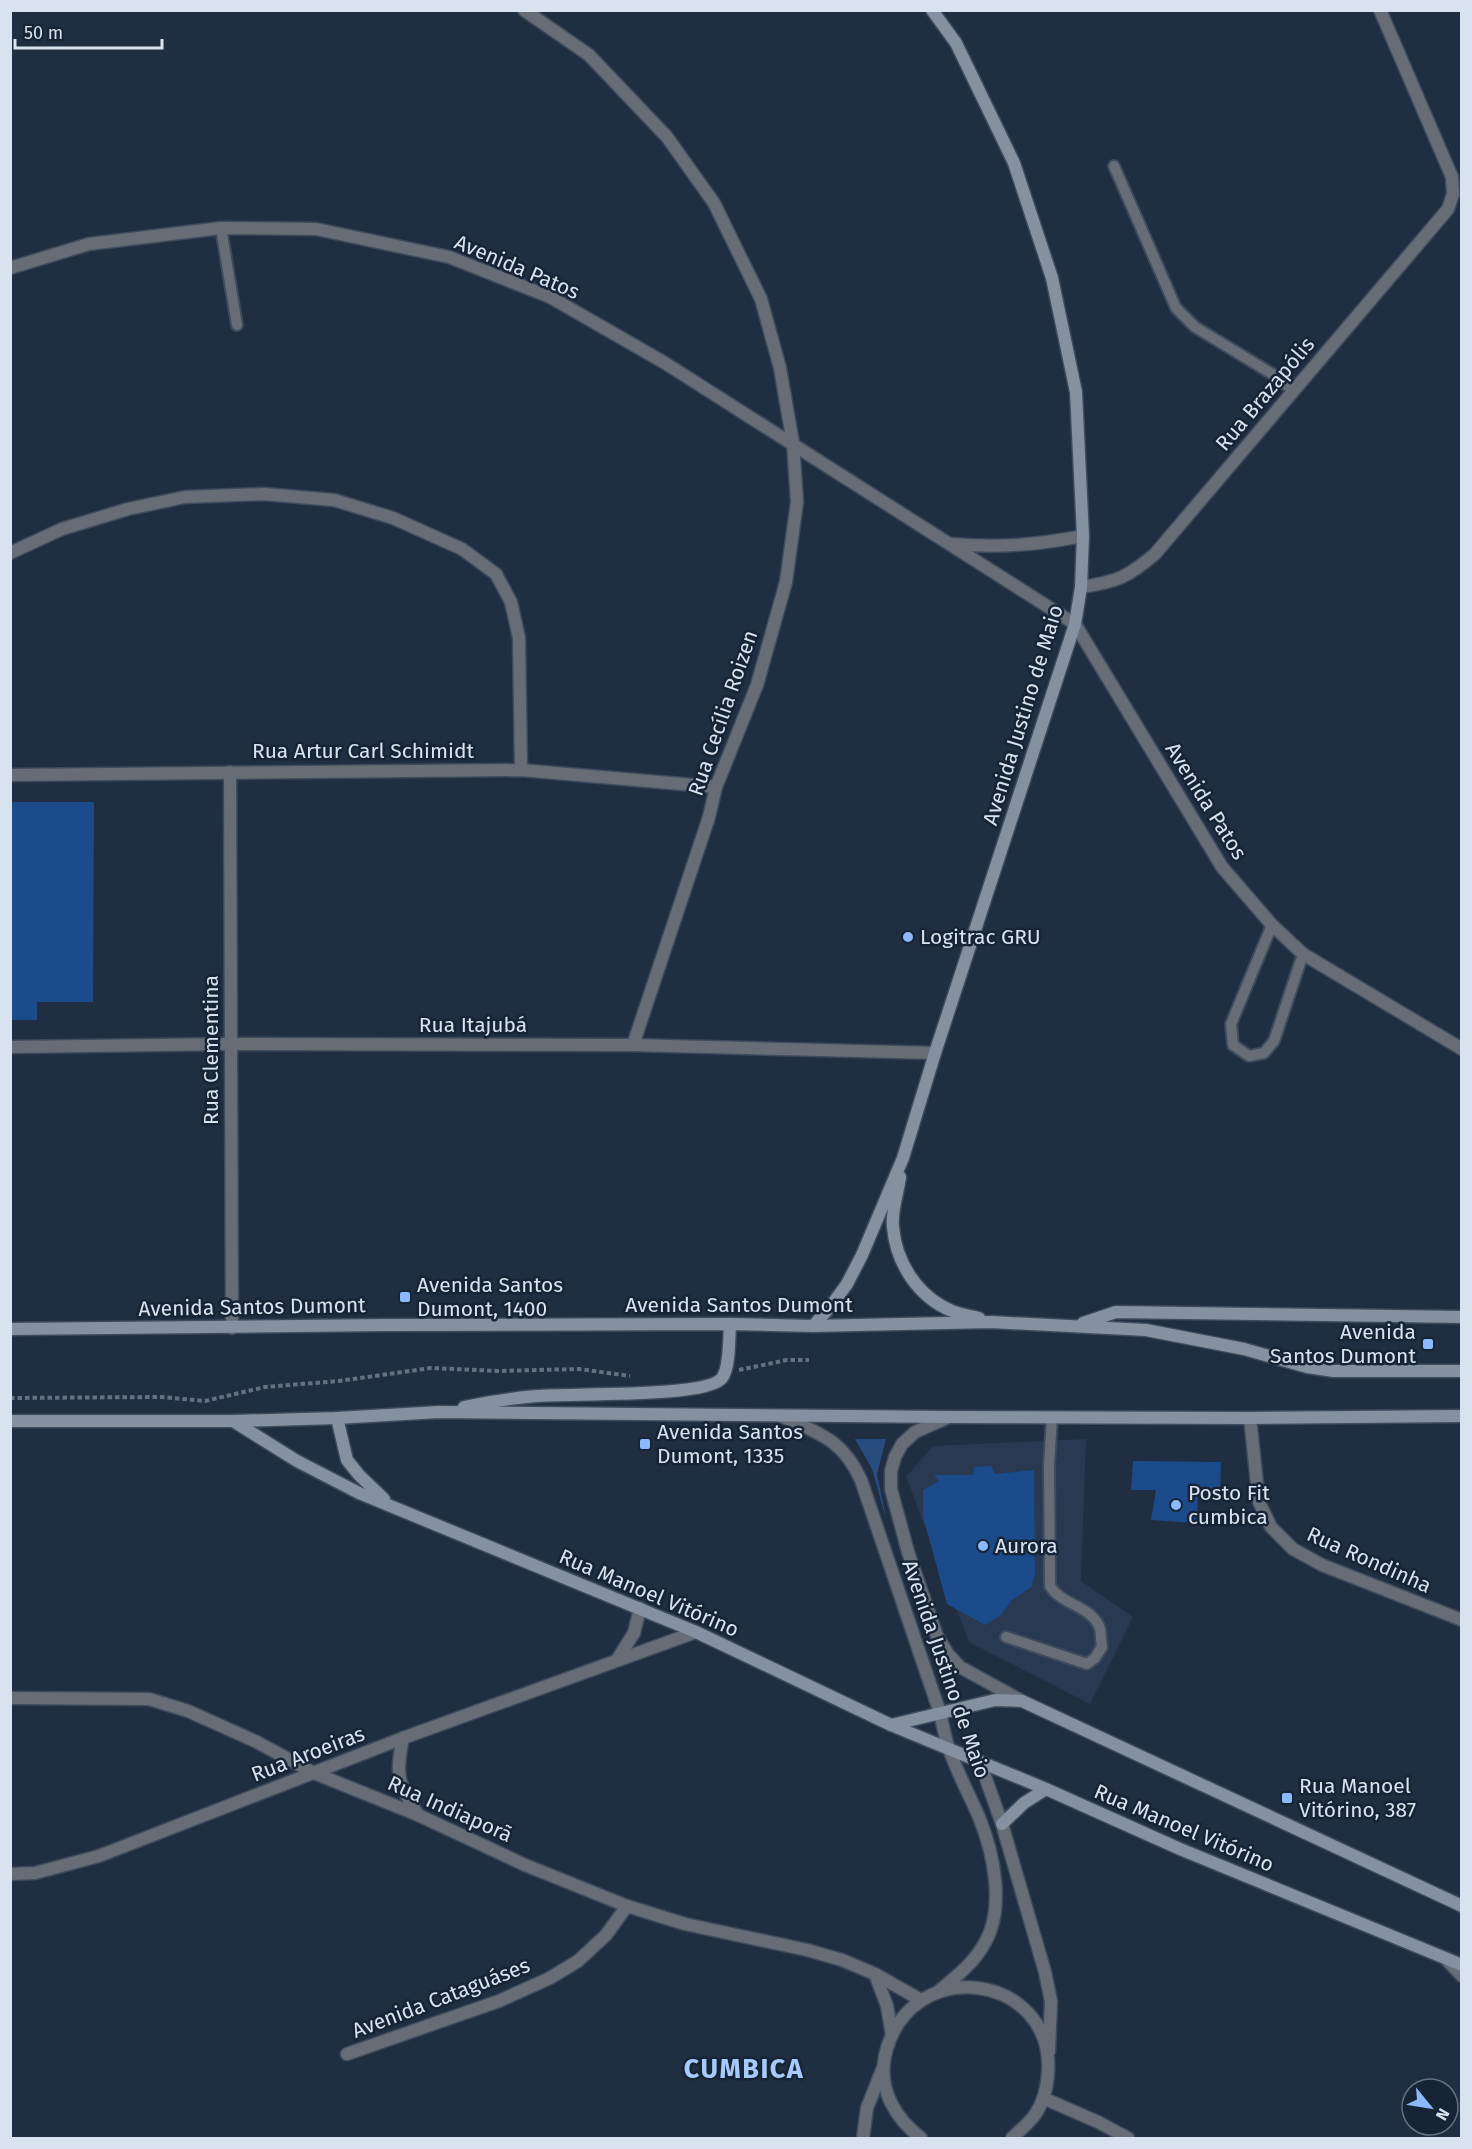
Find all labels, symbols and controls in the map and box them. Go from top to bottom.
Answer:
scale bar [15,12,162,50]
text: 50 m [24,22,63,44]
street label: Avenida Patos [451,229,584,305]
street label: Rua Brazapólis [1210,332,1320,456]
street label: Avenida Justino de Maio [977,602,1069,828]
street label: Rua Cecília Roizen [683,627,763,799]
street label: Rua Artur Carl Schimidt [252,738,474,764]
street label: Avenida Patos [1160,738,1252,865]
place label: Logitrac GRU [920,924,1041,950]
marker: Logitrac GRU [901,930,915,944]
street label: Rua Clementina [198,975,224,1125]
street label: Rua Itajubá [419,1012,527,1038]
place label: Avenida Santos Dumont, 1400 [417,1272,563,1322]
marker: Avenida Santos Dumont, 1400 [398,1290,412,1304]
street label: Avenida Santos Dumont [138,1292,366,1322]
street label: Avenida Santos Dumont [625,1292,853,1318]
place label: Avenida Santos Dumont [1270,1319,1416,1369]
marker: Avenida Santos Dumont [1421,1337,1435,1351]
place label: Avenida Santos Dumont, 1335 [657,1419,803,1469]
marker: Avenida Santos Dumont, 1335 [638,1437,652,1451]
place label: Posto Fit cumbica [1188,1480,1270,1530]
marker: Posto Fit cumbica [1169,1498,1183,1512]
street label: Rua Rondinha [1303,1521,1435,1599]
place label: Aurora [995,1533,1058,1559]
marker: Aurora [976,1539,990,1553]
street label: Rua Manoel Vitórino [555,1543,743,1643]
street label: Avenida Justino de Maio [896,1556,996,1782]
street label: Rua Aroeiras [248,1720,369,1788]
street label: Rua Indiaporã [384,1770,516,1848]
place label: Rua Manoel Vitórino, 387 [1299,1773,1416,1823]
street label: Rua Manoel Vitórino [1090,1778,1278,1878]
marker: Rua Manoel Vitórino, 387 [1280,1791,1294,1805]
street label: Avenida Cataguáses [348,1952,534,2044]
district label: CUMBICA [684,2053,804,2085]
north arrow [1400,2077,1460,2137]
text: N [1432,2105,1453,2124]

